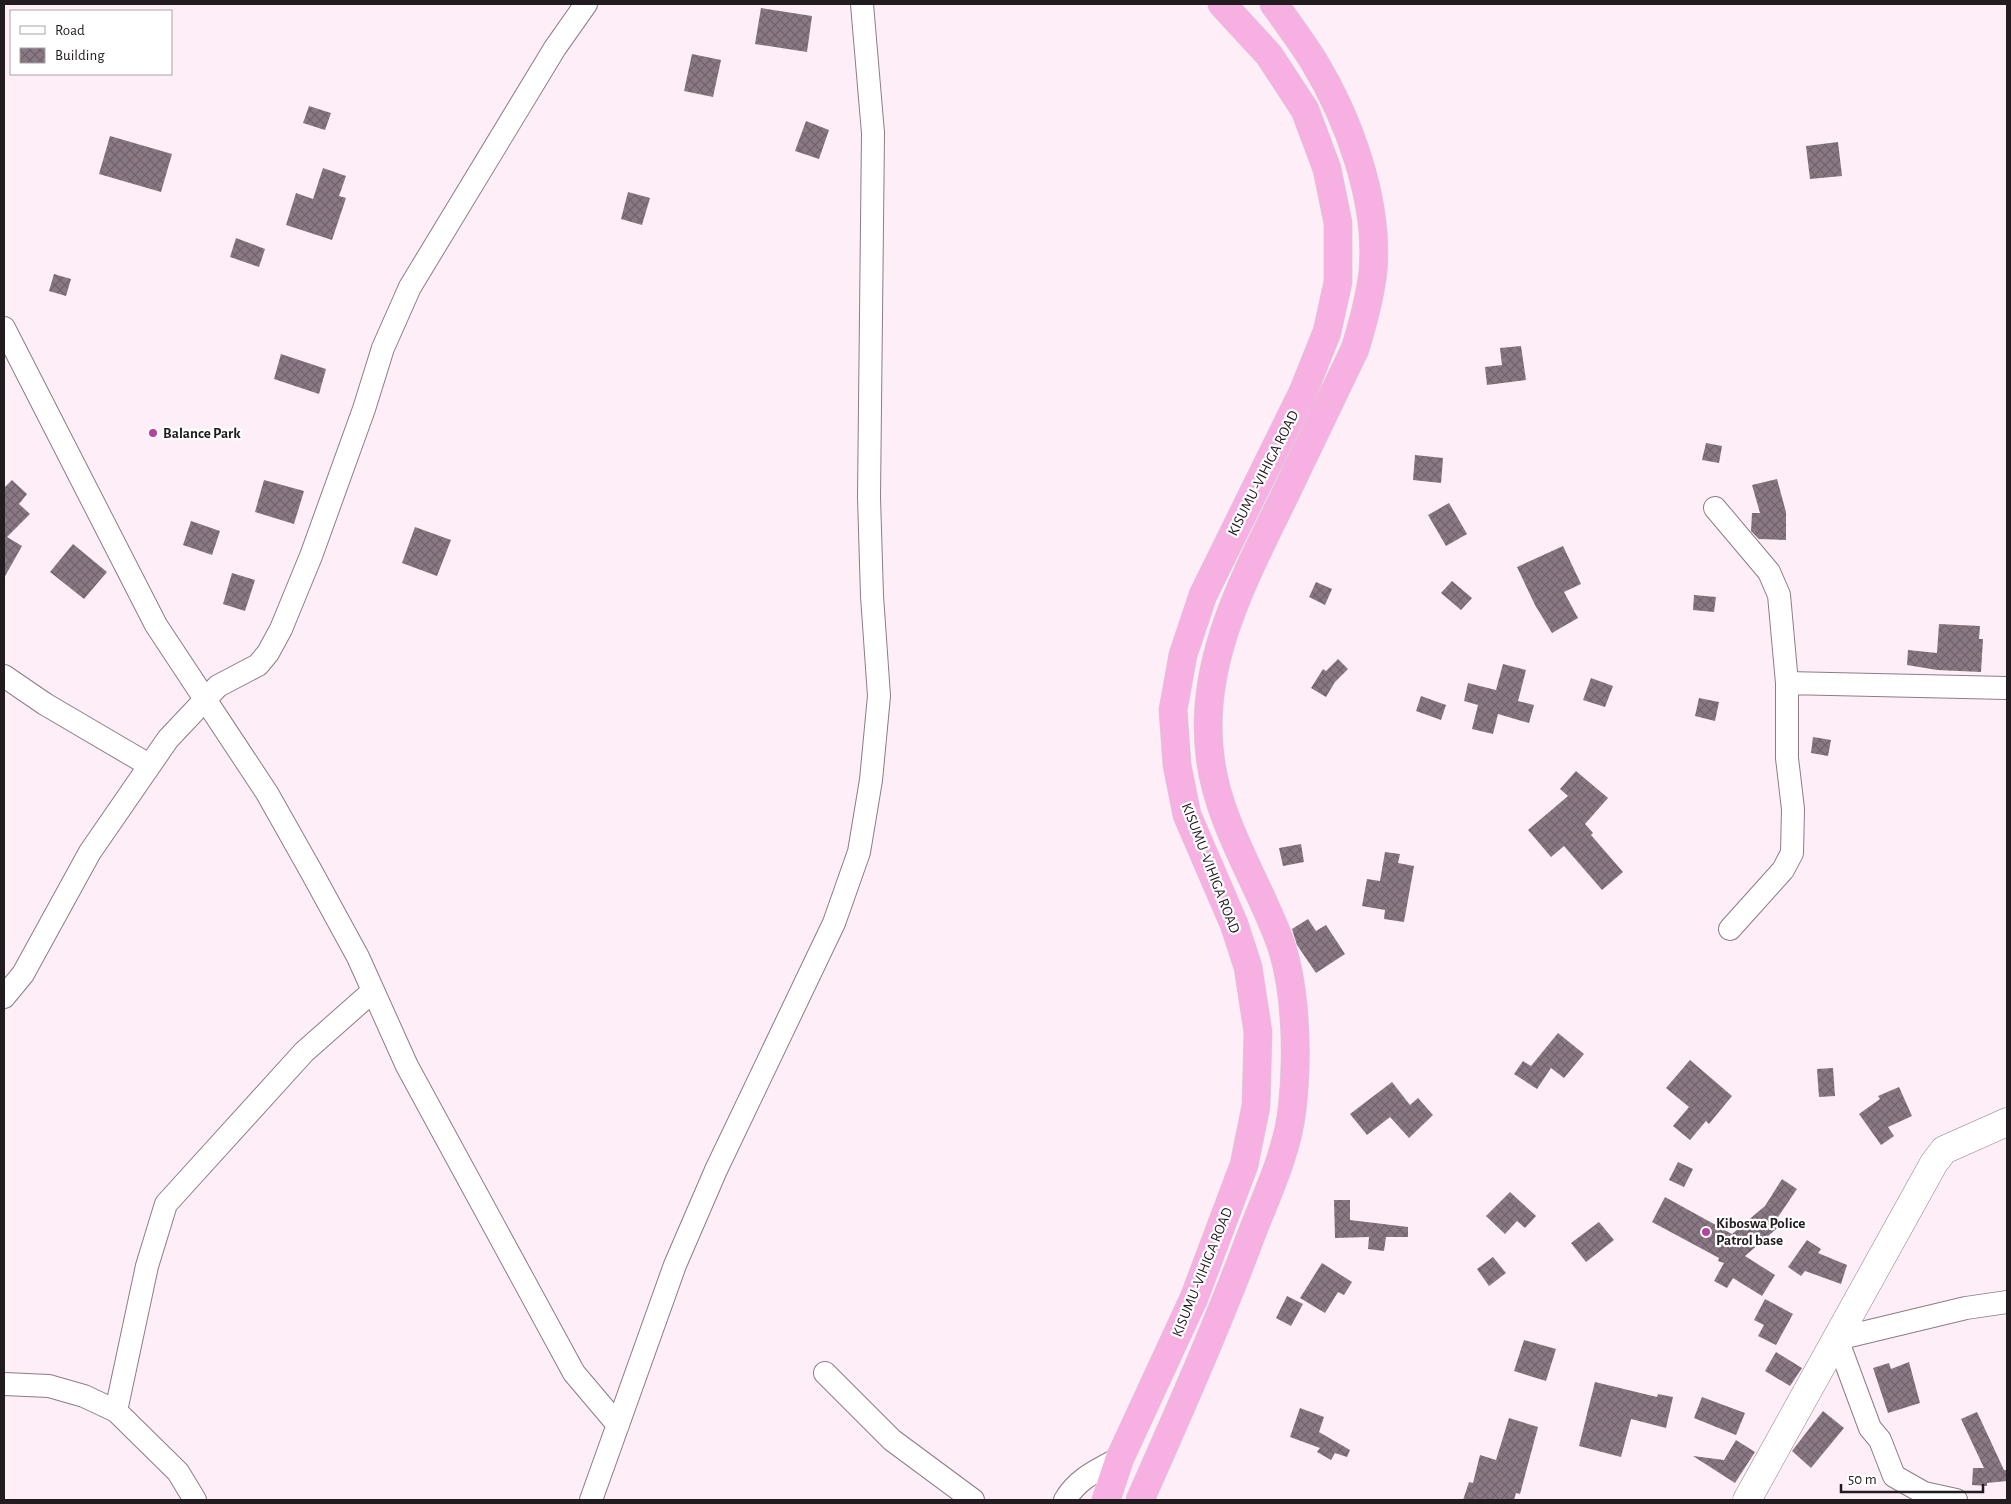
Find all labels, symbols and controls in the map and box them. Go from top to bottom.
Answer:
legend [10,10,172,75]
text: Road [55,23,85,38]
text: Building [55,48,105,63]
street label: KISUMU -VIHIGA ROAD [1225,408,1302,538]
place label: Balance Park [163,426,241,441]
marker: Balance Park [147,427,159,439]
street label: KISUMU -VIHIGA ROAD [1179,801,1242,936]
street label: KISUMU -VIHIGA ROAD [1170,1205,1235,1339]
place label: Kiboswa Police Patrol base [1716,1216,1805,1248]
marker: Kiboswa Police Patrol base [1700,1226,1712,1238]
scale bar [1841,1462,1984,1494]
text: 50 m [1848,1472,1877,1487]

